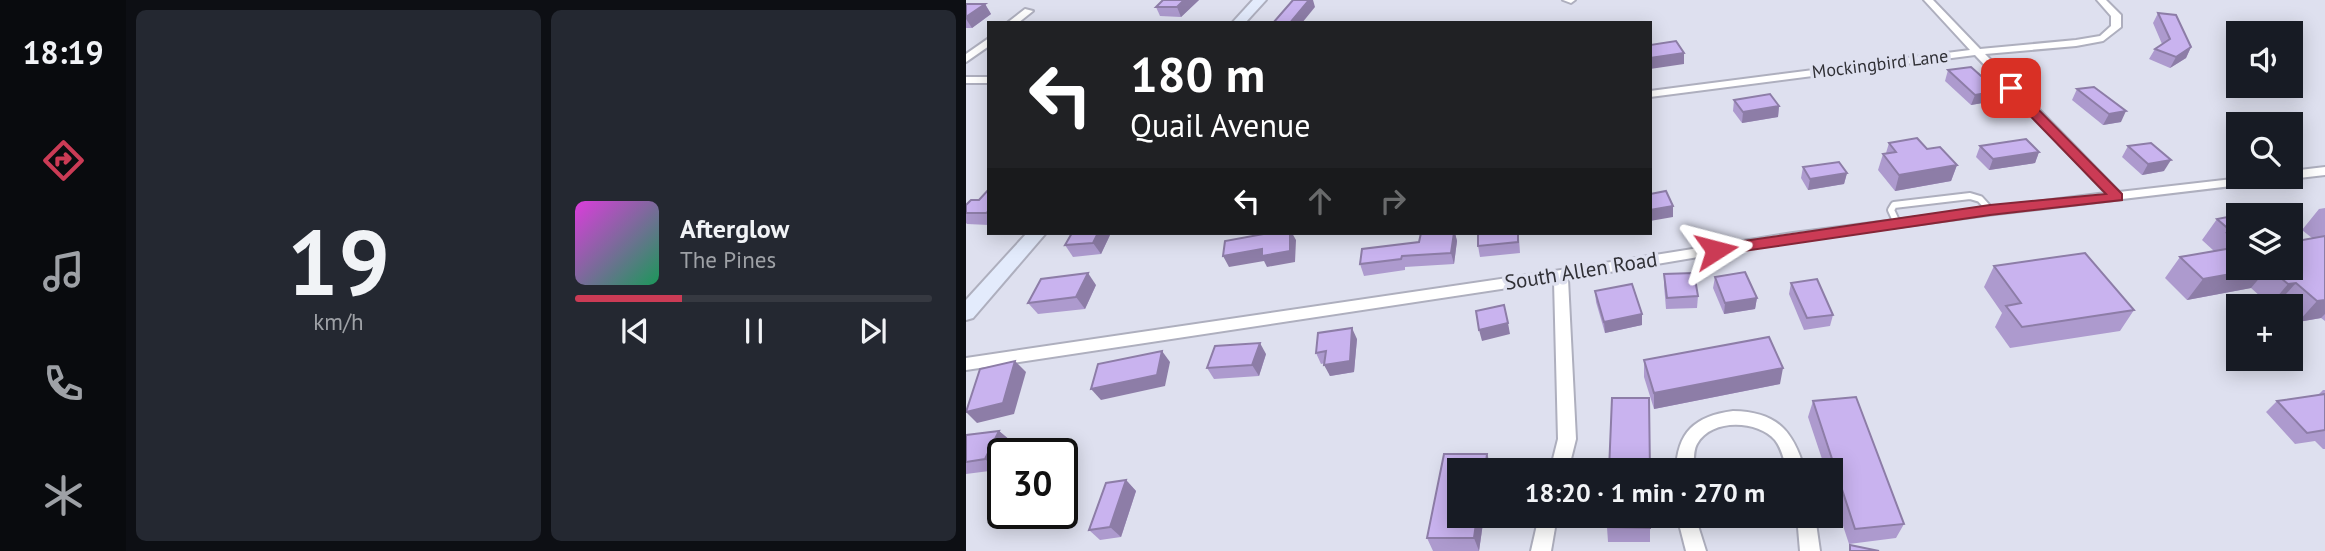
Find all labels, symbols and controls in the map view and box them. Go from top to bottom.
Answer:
map controls [2226,21,2303,371]
button: sound [2226,21,2303,98]
text: 18:19 [22,31,104,73]
text: 180 m [1130,42,1265,106]
street label: Mockingbird Lane [1811,44,1949,83]
icon: left [1015,49,1106,140]
pin [1981,58,2041,118]
icon: arrive [1992,69,2030,107]
text: Quail Avenue [1130,104,1310,146]
button: search [2226,112,2303,189]
icon: directions [39,136,88,185]
icon: left [1228,182,1266,220]
icon: ahead [1301,182,1339,220]
icon: right [1374,182,1412,220]
text: 19 [287,202,390,320]
button: layers [2226,203,2303,280]
text: Afterglow [680,212,789,245]
position arrow [1679,213,1753,287]
text: The Pines [680,245,776,274]
street label: South Allen Road [1503,245,1659,296]
icon: music [39,247,88,296]
button: + [2226,294,2303,371]
text: km/h [313,307,364,336]
icon: previous [616,312,654,350]
icon: pause [735,312,773,350]
icon: next [854,312,892,350]
icon: phone [39,359,88,408]
speed limit sign: 30 [987,438,1078,529]
icon: climate [39,471,88,520]
text: 18:20 · 1 min · 270 m [1525,476,1765,509]

